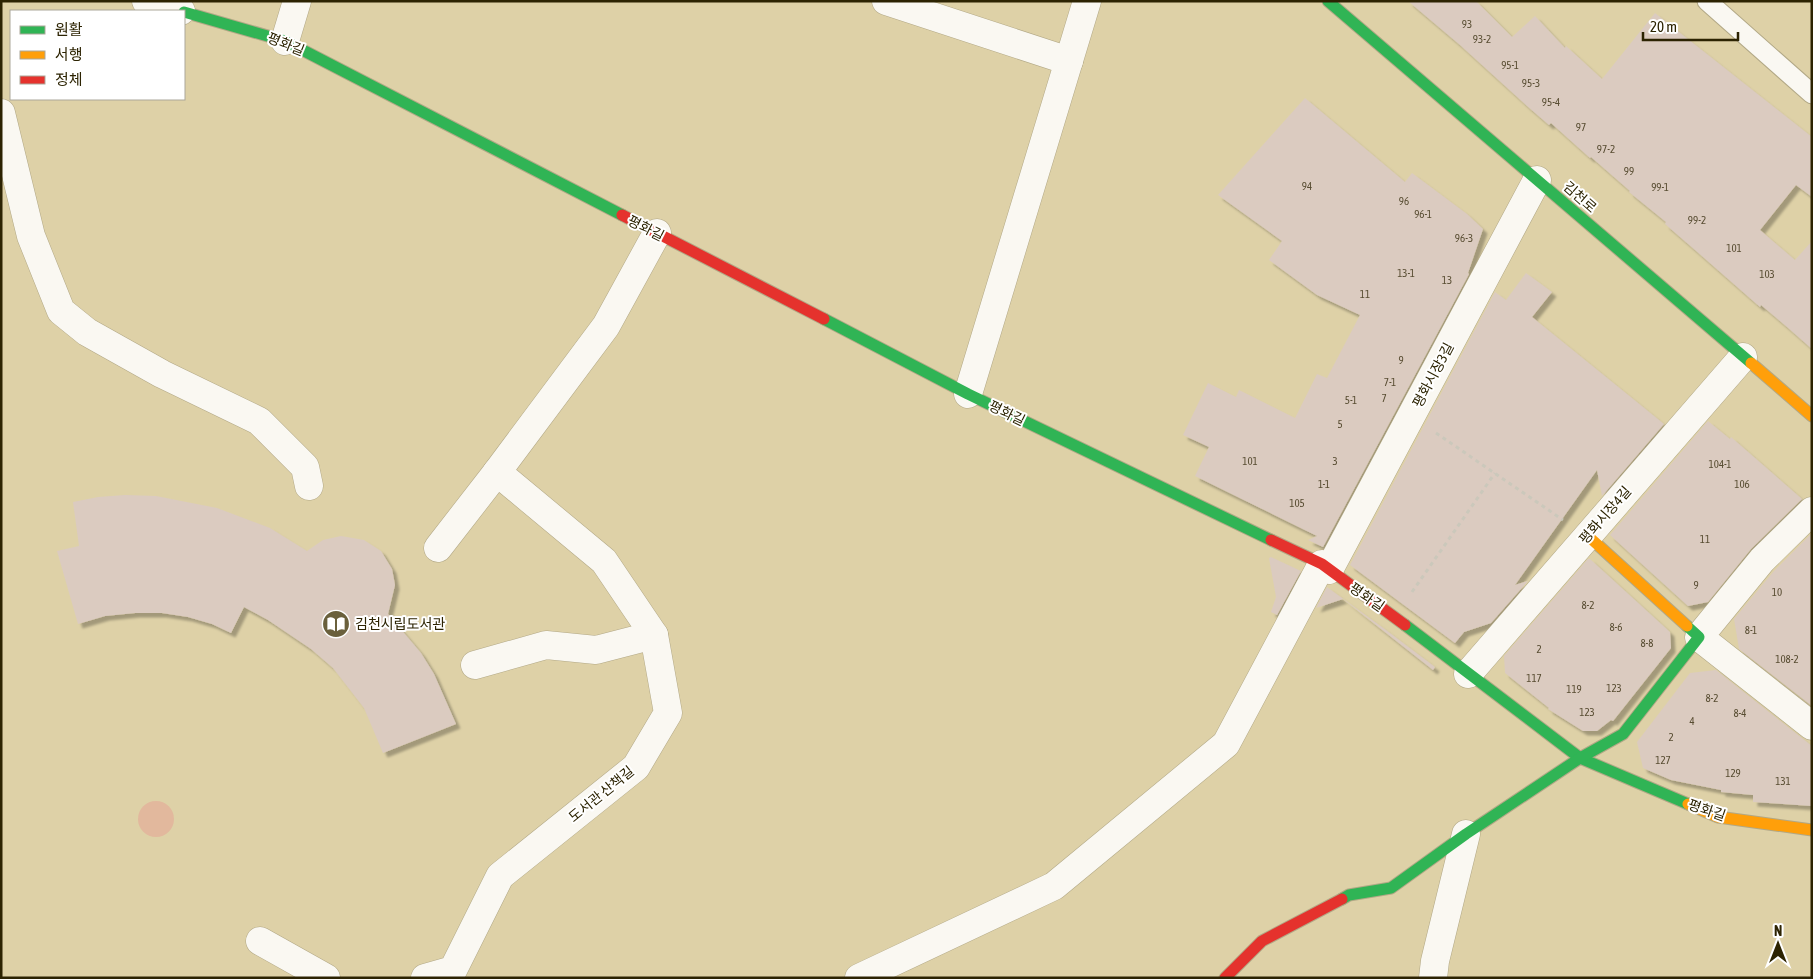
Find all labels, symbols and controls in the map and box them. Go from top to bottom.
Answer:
legend [10,10,185,100]
scale bar [1643,10,1738,42]
house number: 93 [1462,18,1472,30]
text: 20 m [1650,18,1677,35]
text: 원활 [55,21,83,38]
street label: 평화길 [265,29,307,59]
house number: 93-2 [1473,33,1491,45]
text: 서행 [55,46,83,63]
house number: 95-1 [1501,59,1519,71]
text: 정체 [55,71,83,88]
house number: 95-3 [1522,77,1540,89]
house number: 95-4 [1542,96,1560,108]
house number: 97 [1576,121,1586,133]
house number: 97-2 [1597,143,1615,155]
house number: 99 [1624,165,1634,177]
street label: 김천로 [1560,178,1600,216]
house number: 94 [1302,180,1312,192]
house number: 99-1 [1651,181,1669,193]
house number: 96 [1399,195,1409,207]
house number: 96-1 [1414,208,1432,220]
street label: 평화길 [625,212,667,244]
house number: 99-2 [1688,214,1706,226]
house number: 96-3 [1455,232,1473,244]
house number: 101 [1726,242,1742,254]
house number: 13-1 [1397,267,1415,279]
house number: 103 [1759,268,1775,280]
house number: 13 [1442,274,1452,286]
house number: 11 [1360,288,1370,300]
street label: 평화시장3길 [1409,340,1457,410]
house number: 9 [1398,354,1404,366]
house number: 7-1 [1384,376,1396,388]
house number: 7 [1381,392,1387,404]
house number: 5-1 [1345,394,1357,406]
street label: 평화길 [986,397,1028,429]
house number: 5 [1337,418,1343,430]
house number: 101 [1242,455,1258,467]
house number: 3 [1332,455,1338,467]
house number: 104-1 [1709,458,1731,470]
house number: 1-1 [1318,478,1330,490]
house number: 106 [1734,478,1750,490]
street label: 평화시장4길 [1576,483,1634,547]
house number: 105 [1289,497,1305,509]
house number: 11 [1700,533,1710,545]
street label: 평화길 [1347,579,1387,615]
house number: 9 [1693,579,1699,591]
house number: 10 [1772,586,1782,598]
house number: 8-2 [1581,599,1595,611]
library icon: 김천시립도서관 [321,609,351,639]
place label: 김천시립도서관 [355,616,445,632]
house number: 8-6 [1609,621,1623,633]
house number: 8-1 [1745,624,1757,636]
house number: 8-8 [1640,637,1654,649]
house number: 2 [1536,643,1542,655]
house number: 108-2 [1775,653,1799,665]
house number: 117 [1526,672,1542,684]
house number: 123 [1606,682,1622,694]
house number: 119 [1566,683,1582,695]
house number: 8-2 [1705,692,1719,704]
house number: 123 [1579,706,1595,718]
house number: 8-4 [1733,707,1747,719]
house number: 4 [1689,715,1695,727]
house number: 2 [1668,731,1674,743]
house number: 127 [1655,754,1671,766]
street label: 도서관 산책길 [565,763,637,825]
house number: 129 [1725,767,1741,779]
house number: 131 [1775,775,1791,787]
street label: 평화길 [1686,796,1728,824]
north arrow [1753,919,1803,969]
text: N [1774,923,1782,939]

